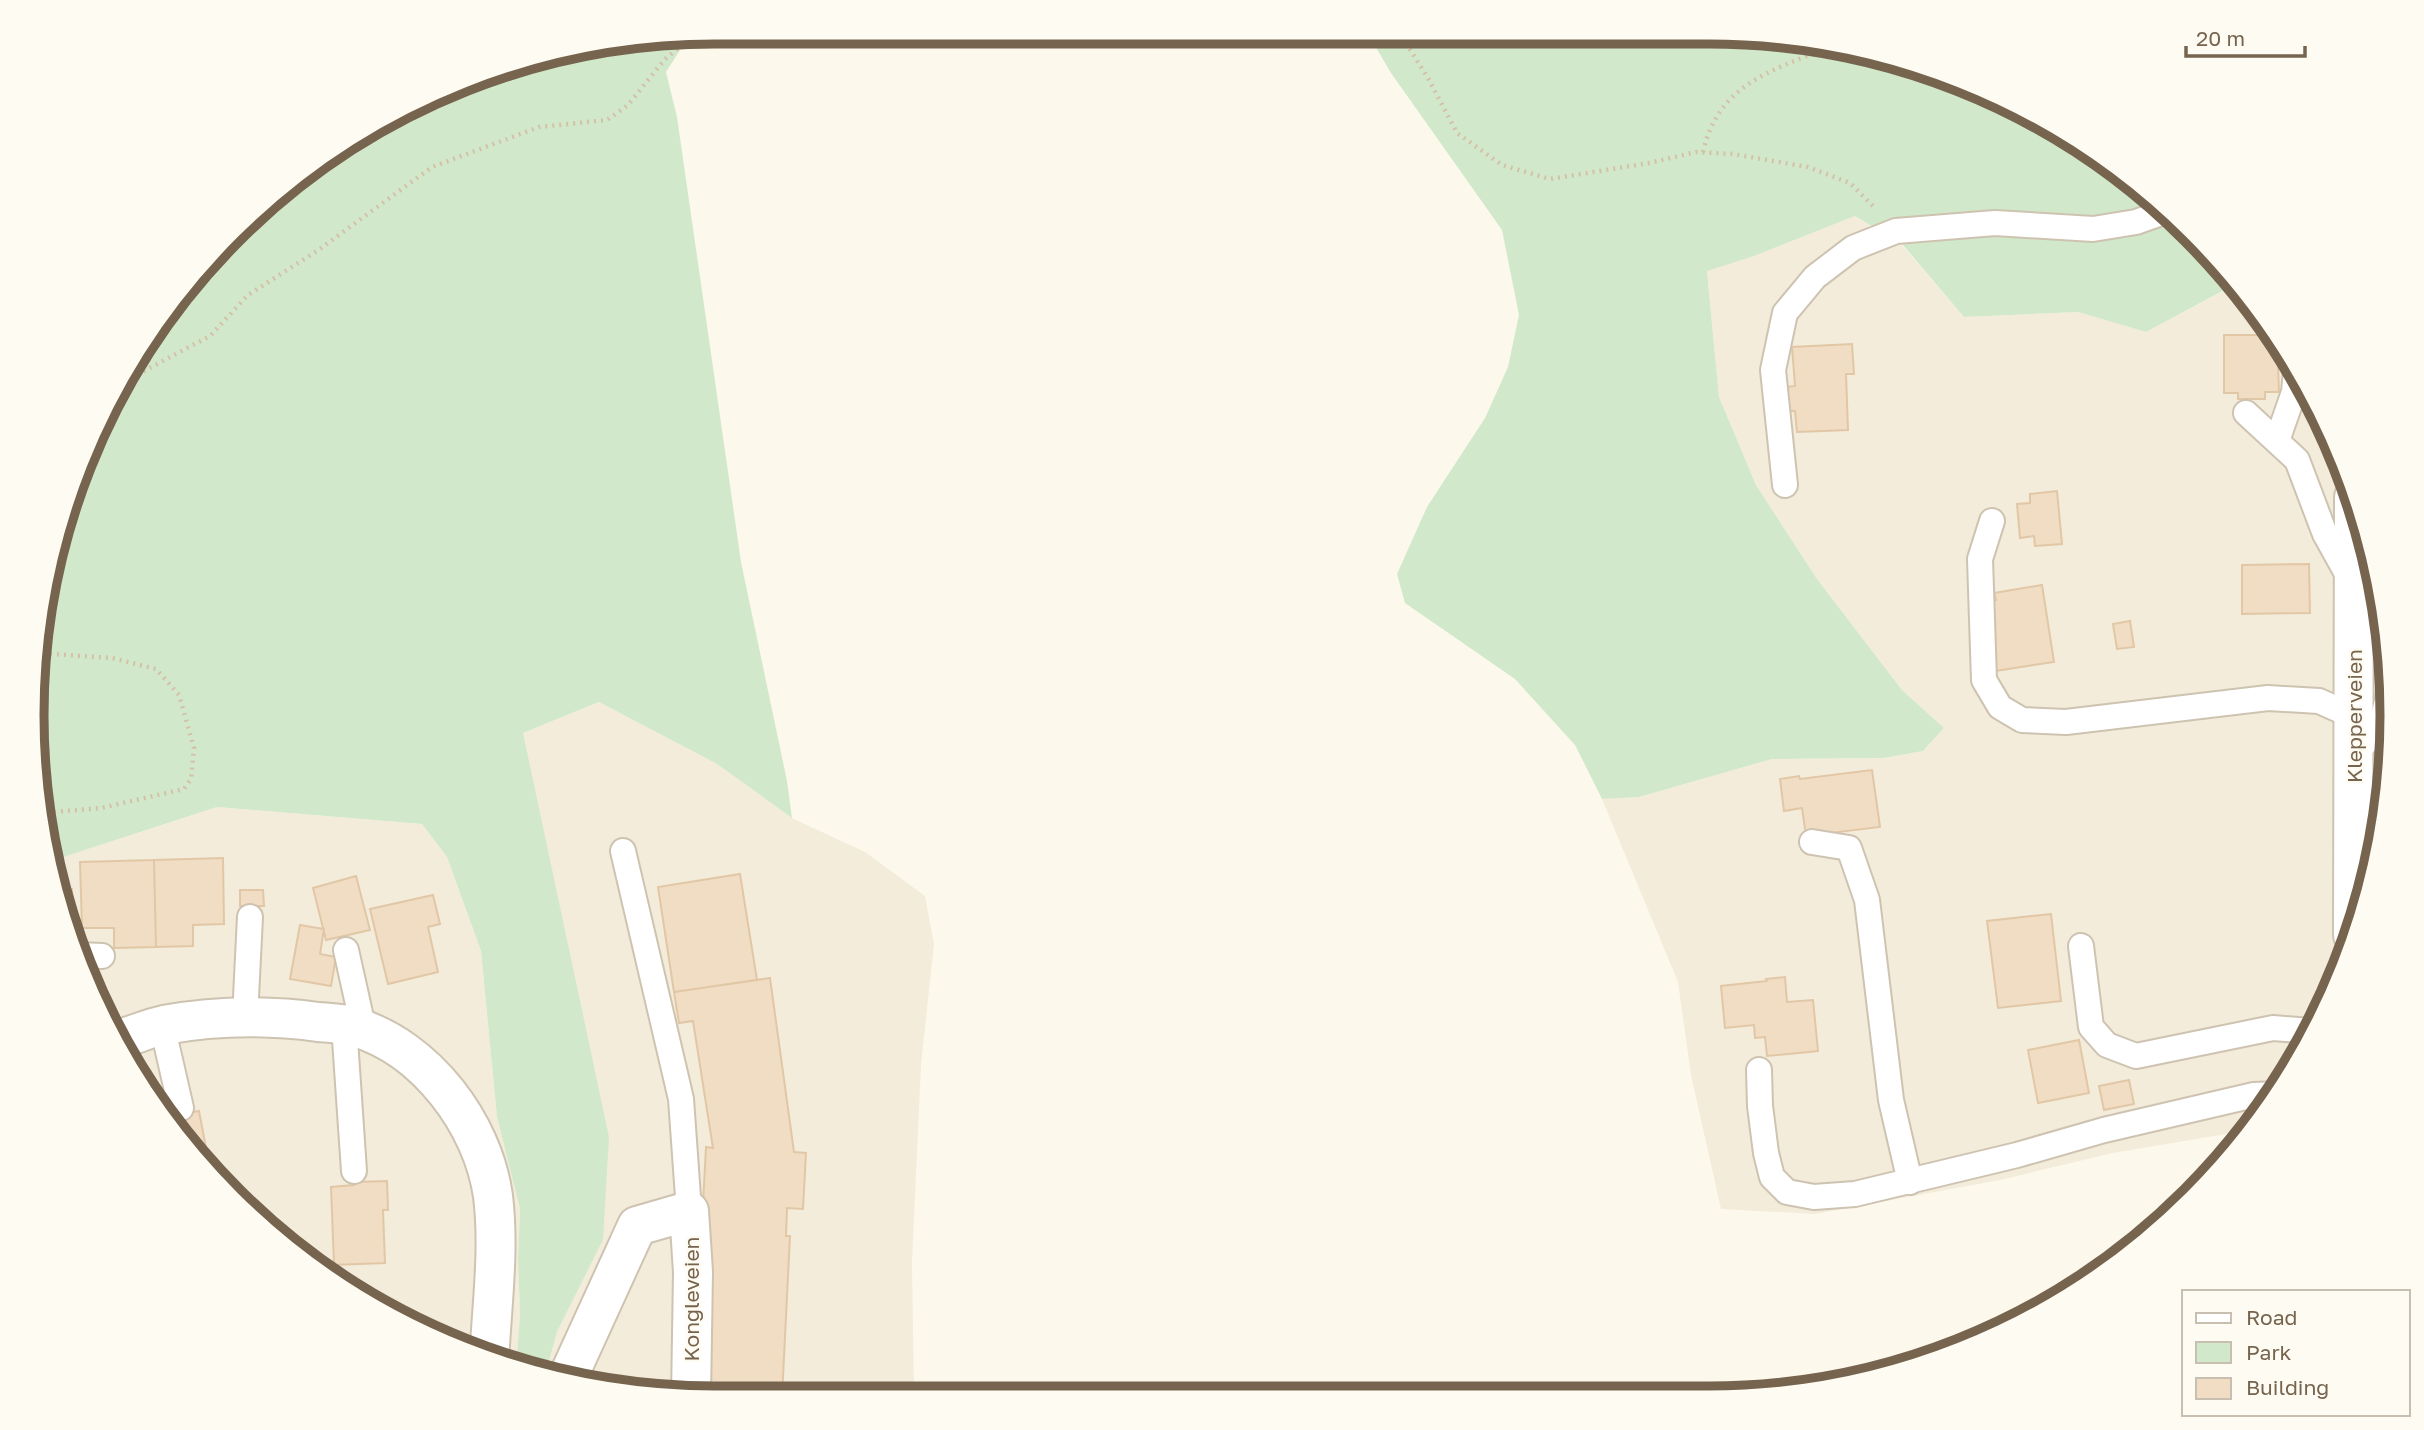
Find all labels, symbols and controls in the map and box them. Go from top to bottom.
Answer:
scale bar [2186,14,2305,58]
text: 20 m [2196,25,2245,51]
street label: Klepperveien [2341,649,2367,783]
street label: Kongleveien [678,1236,704,1362]
legend [2182,1290,2410,1416]
text: Road [2246,1304,2297,1330]
text: Park [2246,1339,2292,1365]
text: Building [2246,1374,2329,1400]

